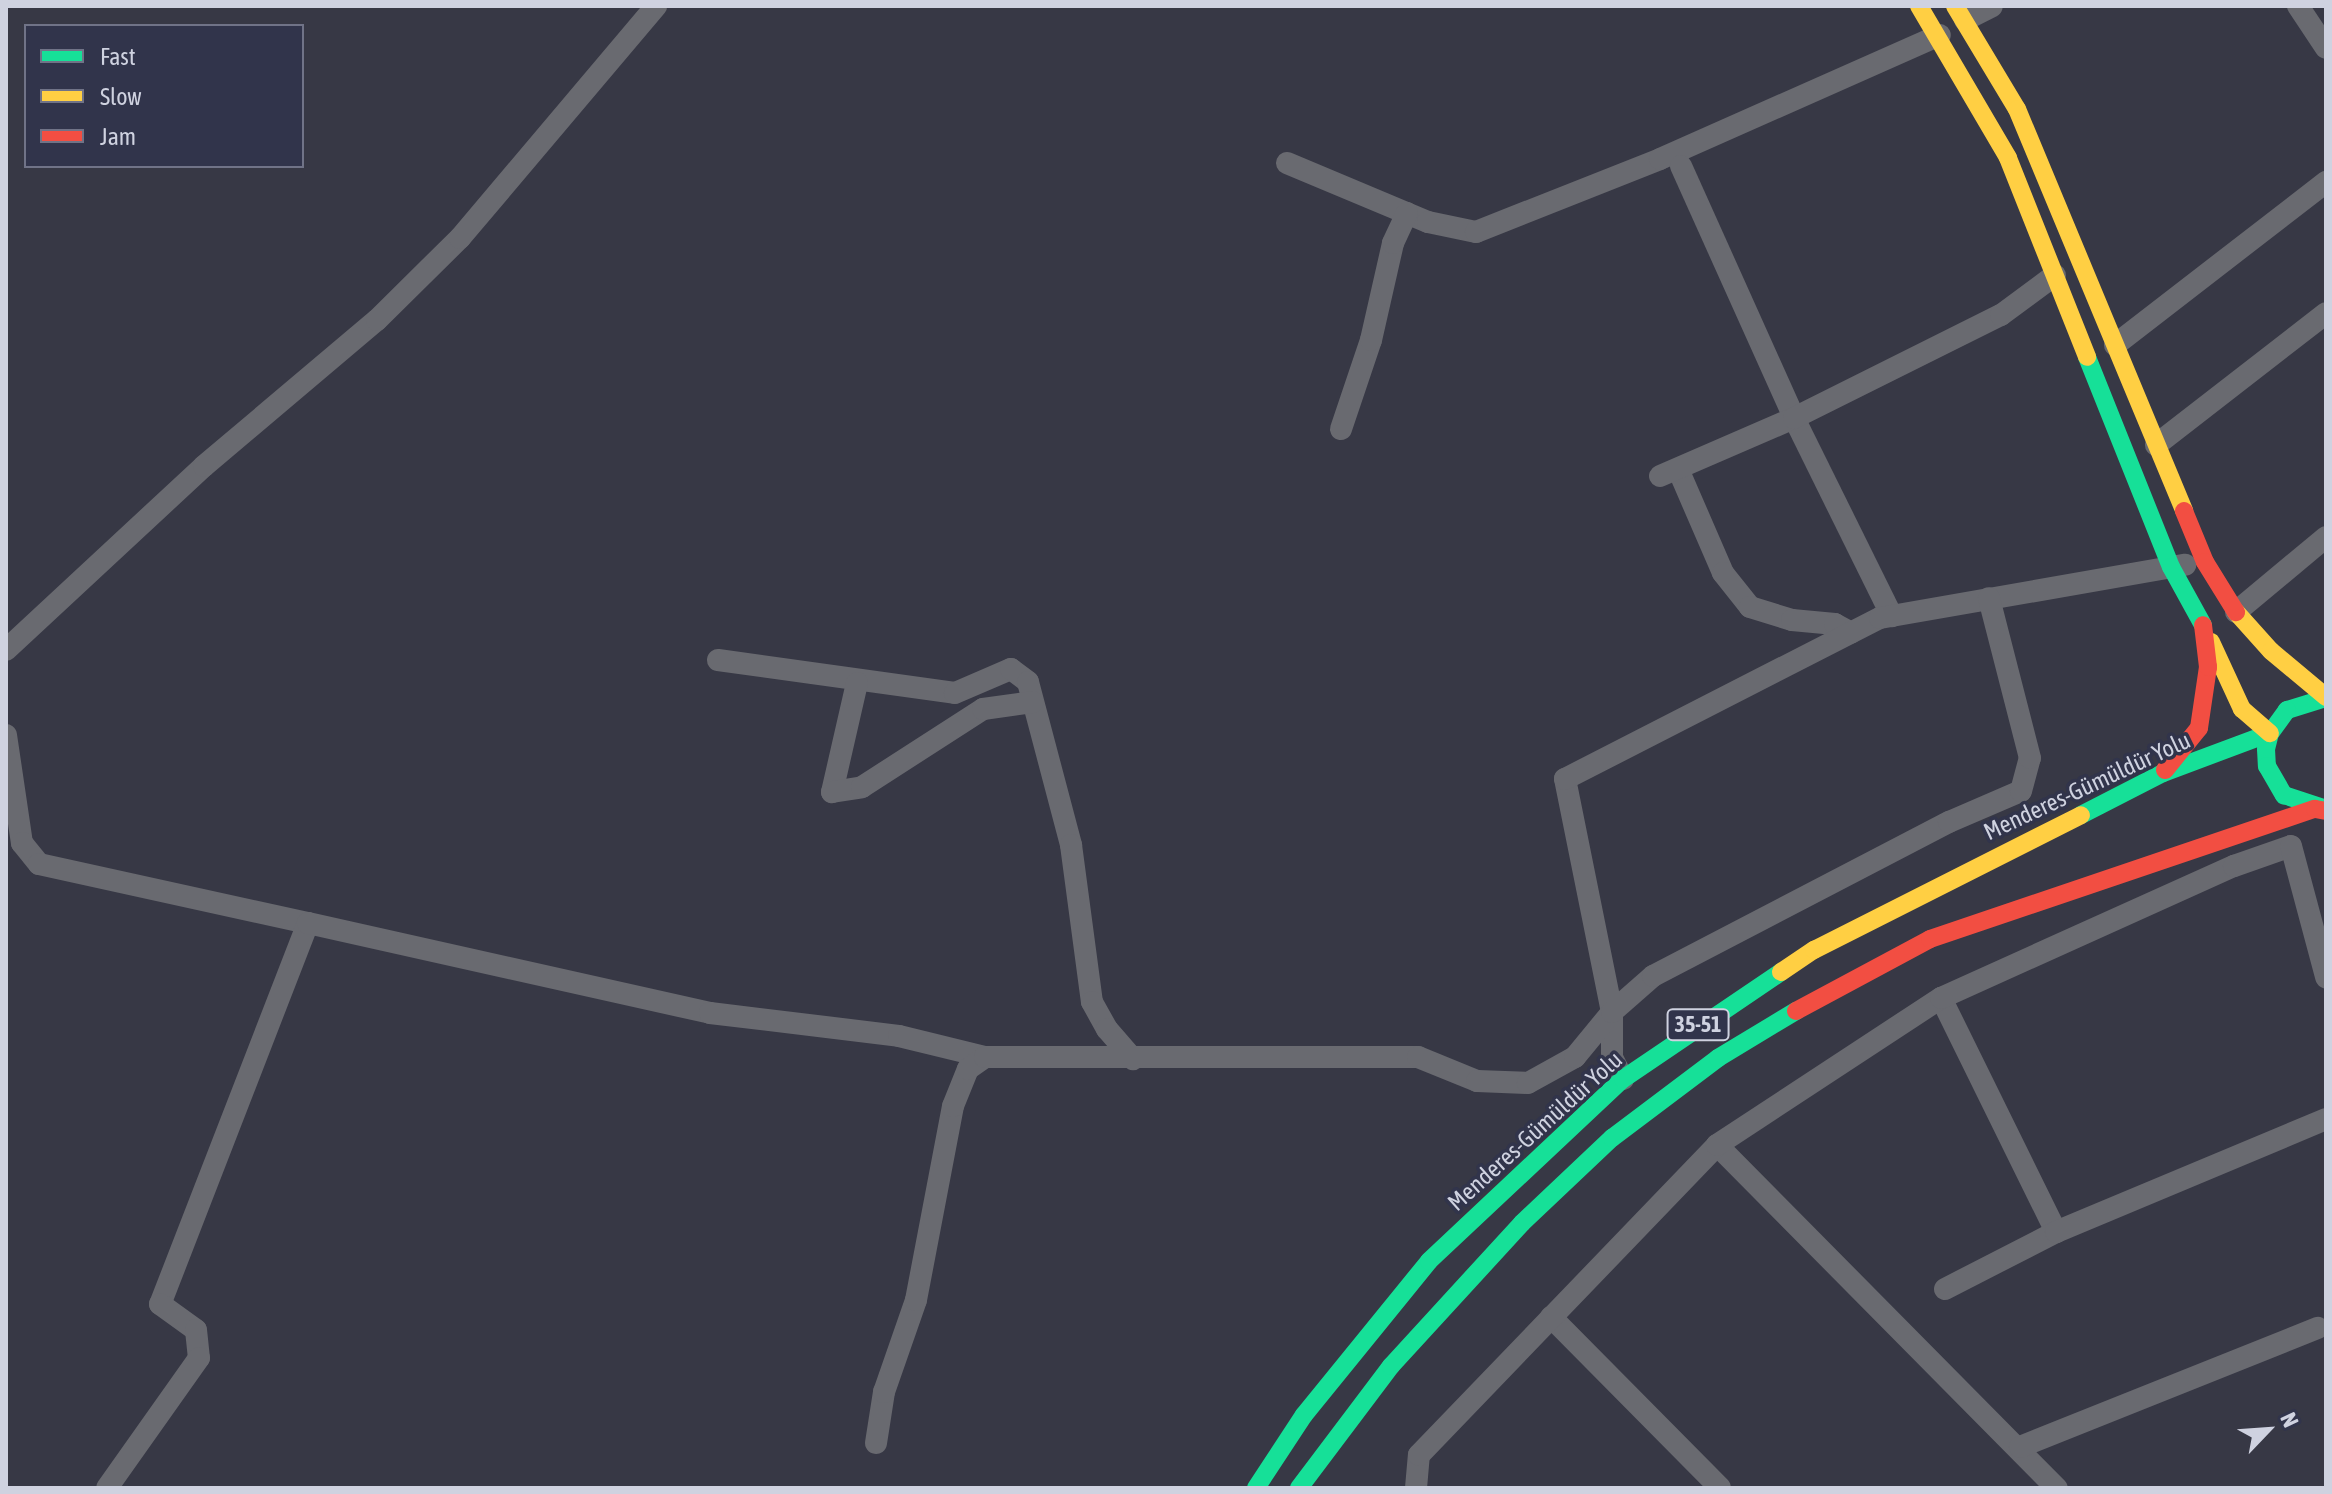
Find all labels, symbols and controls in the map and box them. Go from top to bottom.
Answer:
legend [24,24,304,168]
text: Fast [100,43,136,70]
text: Slow [100,83,142,110]
text: Jam [100,123,136,150]
street label: Menderes-Gümüldür Yolu [1979,726,2195,846]
road number: 35-51 [1666,1007,1730,1043]
street label: Menderes-Gümüldür Yolu [1442,1045,1628,1217]
north arrow [2228,1390,2308,1470]
text: N [2275,1408,2304,1431]

